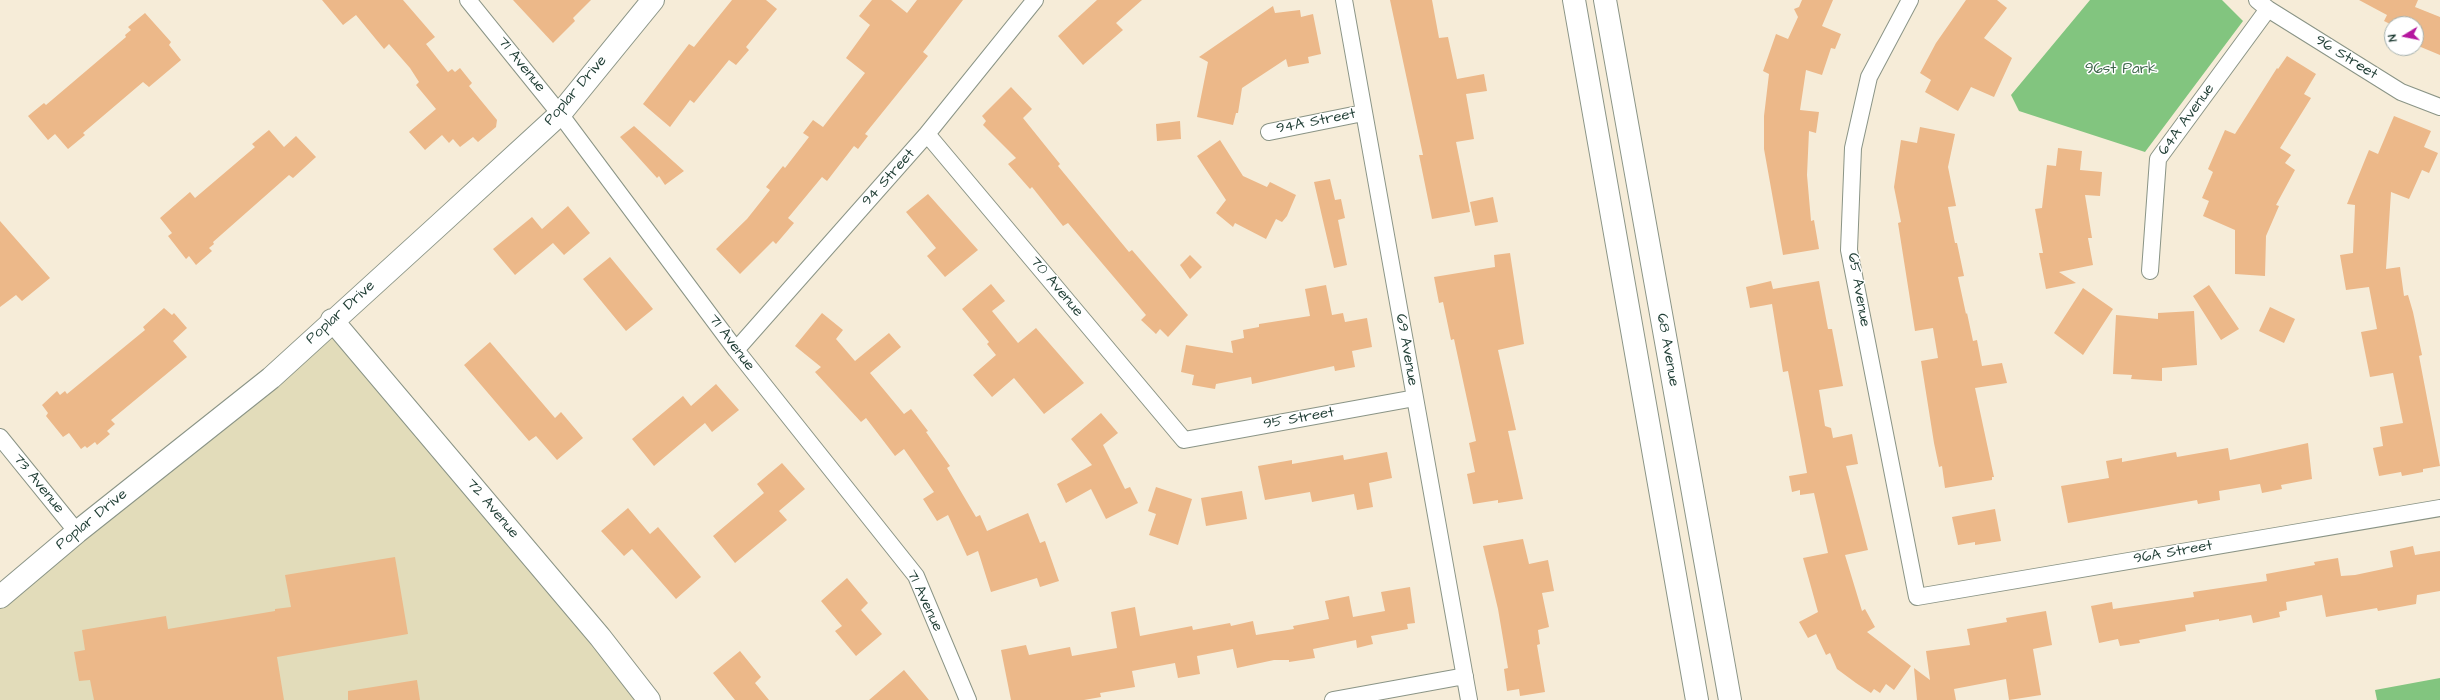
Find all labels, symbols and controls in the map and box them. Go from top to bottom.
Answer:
north arrow [2384,16,2424,56]
street label: 96 Street [2311,32,2381,84]
text: N [2385,33,2401,43]
street label: 71 Avenue [493,34,549,96]
street label: Poplar Drive [541,52,611,130]
park label: 96st Park [2085,61,2157,79]
street label: 64A Avenue [2155,81,2219,159]
street label: 94A Street [1275,105,1357,139]
street label: 94 Street [859,146,919,210]
street label: 65 Avenue [1843,252,1873,328]
street label: 70 Avenue [1026,253,1086,321]
street label: Poplar Drive [303,277,379,349]
street label: 71 Avenue [704,311,758,375]
street label: 68 Avenue [1652,312,1682,388]
street label: 69 Avenue [1391,313,1421,387]
street label: 95 Street [1262,404,1336,434]
street label: 73 Avenue [8,451,68,517]
street label: 72 Avenue [462,475,522,543]
street label: Poplar Drive [53,486,131,554]
street label: 96A Street [2132,537,2214,569]
street label: 71 Avenue [902,567,946,635]

